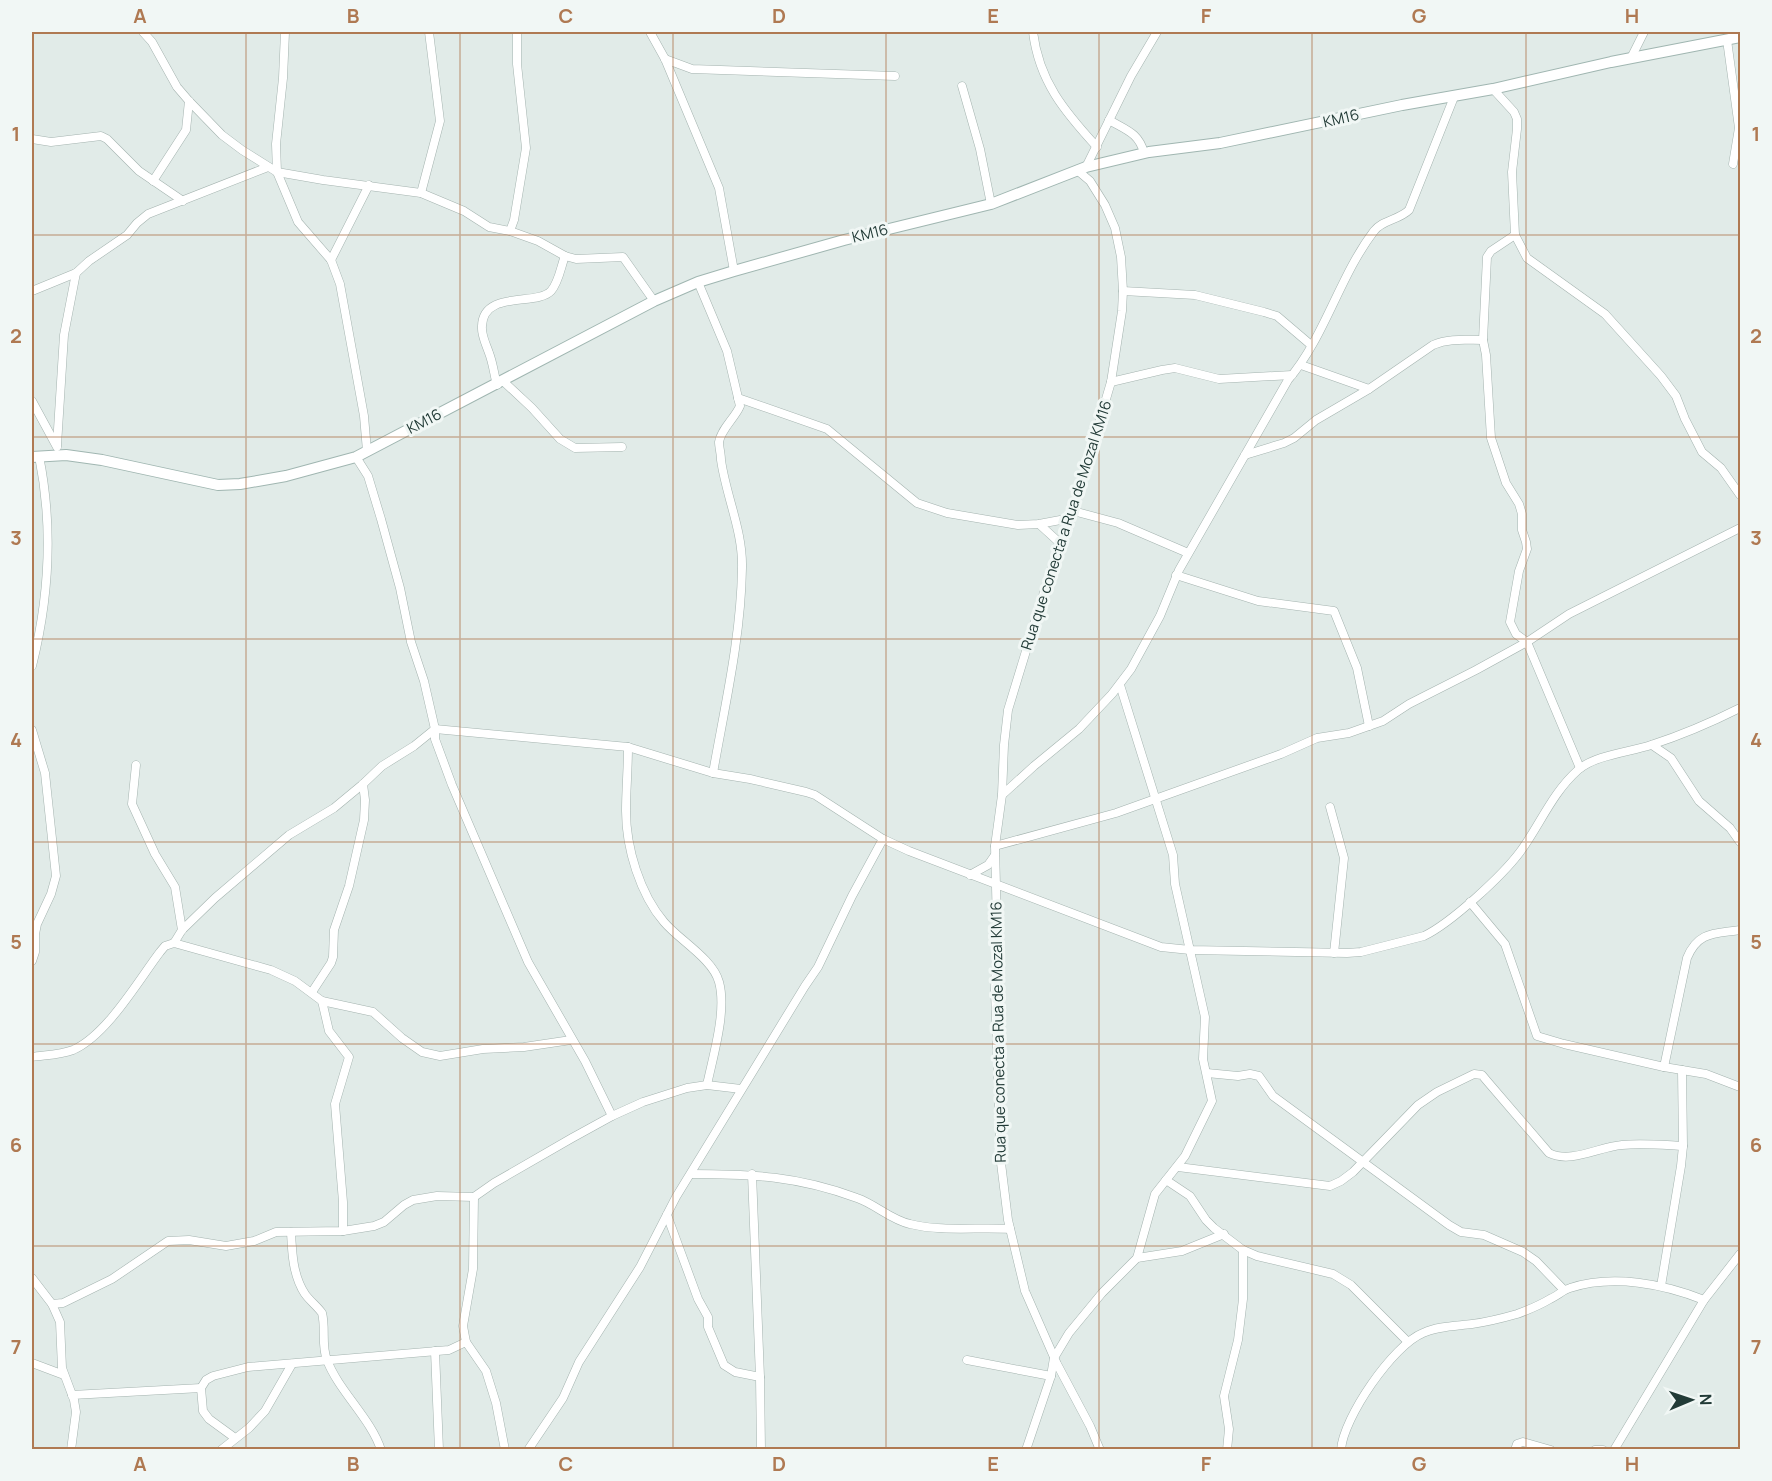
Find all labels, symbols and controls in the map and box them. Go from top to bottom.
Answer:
text: A [133,2,147,29]
text: B [347,2,360,29]
text: C [559,2,573,29]
text: D [772,2,786,29]
text: E [987,2,999,29]
text: F [1201,2,1212,29]
text: G [1412,2,1427,29]
text: H [1625,2,1639,29]
street label: KM16 [1321,104,1361,132]
text: 1 [12,120,20,147]
text: 1 [1752,120,1760,147]
street label: KM16 [850,218,890,248]
text: 2 [10,322,22,349]
text: 2 [1750,322,1762,349]
street label: Rua que conecta a Rua de Mozal KM16 [1016,397,1116,653]
street label: KM16 [403,403,445,439]
text: 3 [10,524,22,551]
text: 3 [1750,524,1762,551]
text: 4 [10,726,22,753]
text: 4 [1750,726,1762,753]
street label: Rua que conecta a Rua de Mozal KM16 [985,901,1011,1163]
text: 5 [10,928,22,955]
text: 5 [1750,928,1762,955]
text: 6 [10,1131,22,1158]
text: 6 [1750,1131,1762,1158]
text: 7 [11,1333,21,1360]
text: 7 [1751,1333,1761,1360]
north arrow [1661,1370,1721,1430]
text: N [1695,1393,1717,1406]
text: A [133,1450,147,1477]
text: B [347,1450,360,1477]
text: C [559,1450,573,1477]
text: D [772,1450,786,1477]
text: E [987,1450,999,1477]
text: F [1201,1450,1212,1477]
text: G [1412,1450,1427,1477]
text: H [1625,1450,1639,1477]

